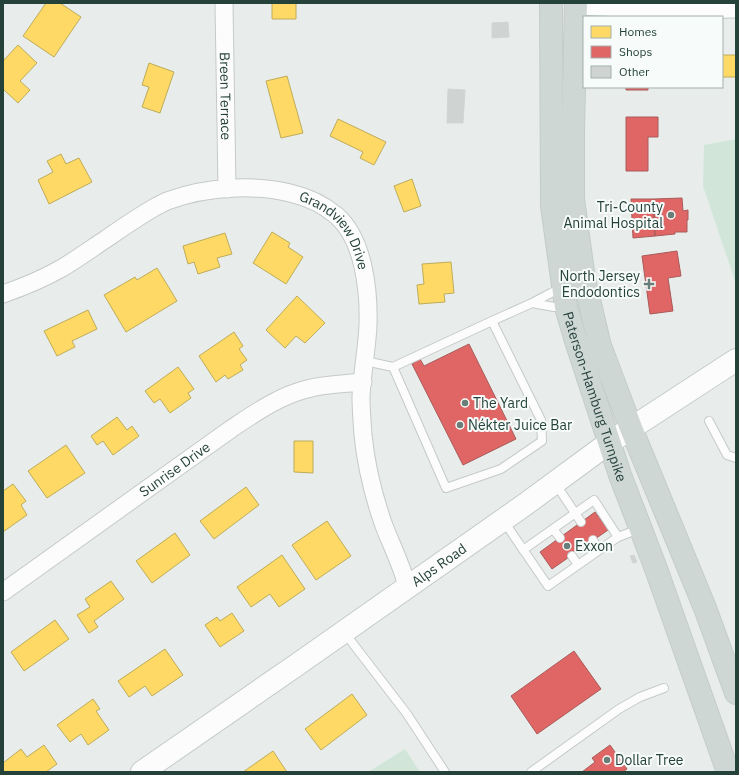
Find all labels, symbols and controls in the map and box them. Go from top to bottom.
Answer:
legend [583,16,723,88]
text: Homes [619,24,657,39]
text: Shops [619,44,652,59]
street label: Breen Terrace [216,52,235,140]
text: Other [619,64,650,79]
street label: Grandview Drive [297,187,372,272]
place label: Tri-County Animal Hospital [563,198,663,232]
marker: Tri-County Animal Hospital [666,210,676,220]
place label: North Jersey Endodontics [560,267,640,301]
marker: North Jersey Endodontics [643,278,655,290]
street label: Paterson-Hamburg Turnpike [559,309,631,485]
place label: The Yard [473,394,528,412]
marker: The Yard [460,398,470,408]
place label: Nékter Juice Bar [468,416,572,434]
marker: Nékter Juice Bar [455,420,465,430]
street label: Sunrise Drive [136,438,214,501]
place label: Exxon [575,537,613,555]
street label: Alps Road [408,539,470,591]
marker: Exxon [562,541,572,551]
place label: Dollar Tree [615,751,684,769]
marker: Dollar Tree [602,755,612,765]

